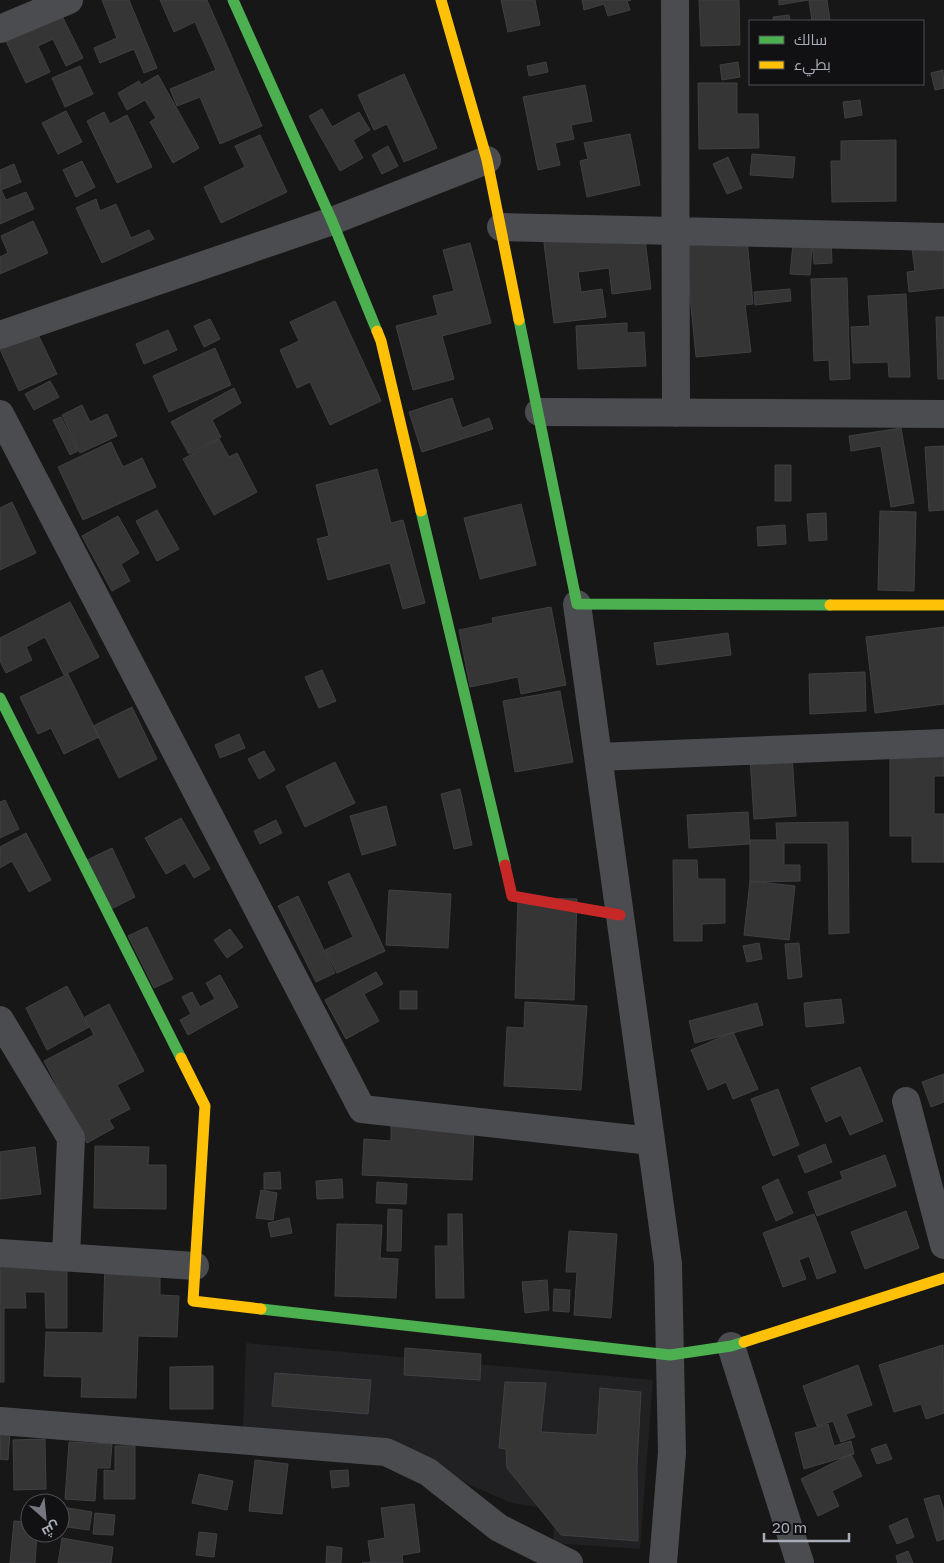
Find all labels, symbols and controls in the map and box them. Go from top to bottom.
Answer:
legend [749,20,924,85]
text: سالك [794,30,827,48]
text: بطيء [794,55,831,77]
north arrow [20,1493,70,1543]
scale bar [764,1510,849,1542]
text: ش [39,1517,63,1542]
text: 20 m [772,1518,807,1536]

